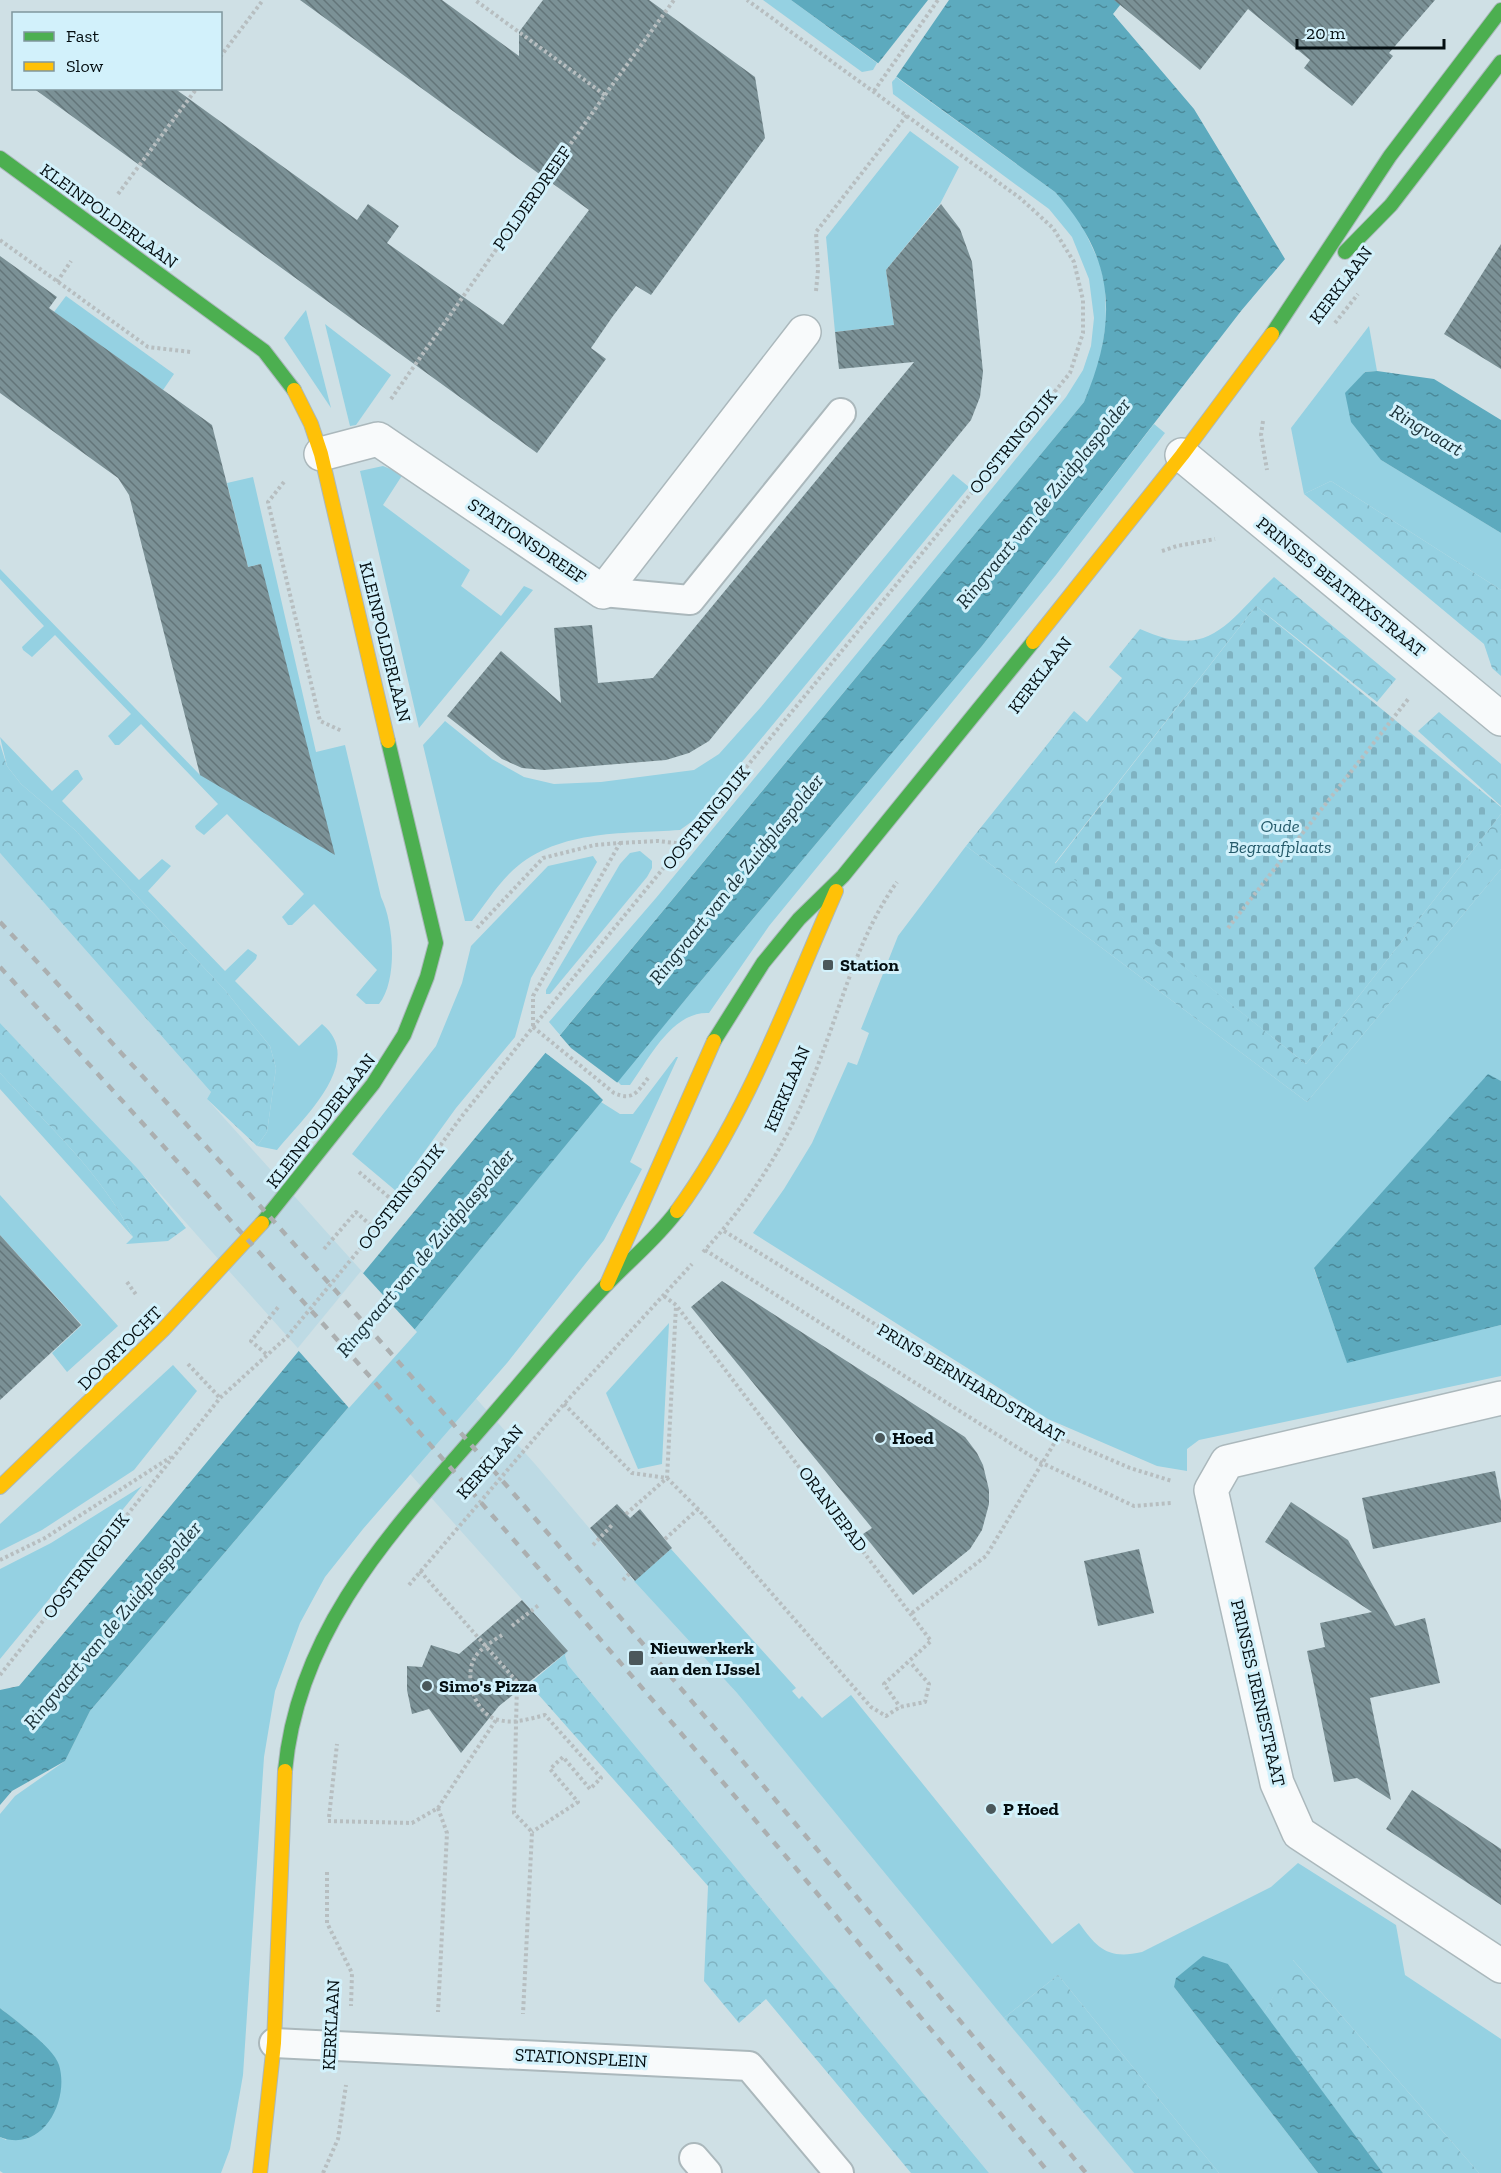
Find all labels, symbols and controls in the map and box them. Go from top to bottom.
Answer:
legend [12,12,222,90]
scale bar [1297,12,1444,50]
text: 20 m [1306,22,1346,44]
text: Fast [66,25,99,47]
text: Slow [66,55,103,77]
street label: POLDERDREEF [488,142,576,254]
street label: KLEINPOLDERLAAN [36,159,182,273]
street label: KERKLAAN [1305,242,1377,328]
street label: OOSTRINGDIJK [964,385,1062,498]
water label: Ringvaart van de Zuidplaspolder [951,393,1135,613]
water label: Ringvaart [1386,399,1468,461]
street label: STATIONSDREEF [464,493,590,589]
street label: PRINSES BEATRIXSTRAAT [1252,512,1430,662]
street label: KLEINPOLDERLAAN [354,559,416,725]
street label: KERKLAAN [1003,632,1077,718]
street label: OOSTRINGDIJK [657,761,755,874]
water label: Ringvaart van de Zuidplaspolder [644,769,828,989]
park label: Oude Begraafplaats [1228,815,1332,858]
place label: Station [840,954,899,976]
marker: Station [821,958,835,972]
street label: KERKLAAN [759,1043,815,1135]
street label: KLEINPOLDERLAAN [262,1049,380,1193]
street label: OOSTRINGDIJK [353,1140,449,1254]
water label: Ringvaart van de Zuidplaspolder [331,1144,519,1362]
street label: DOORTOCHT [73,1301,167,1395]
street label: PRINS BERNHARDSTRAAT [873,1318,1069,1448]
street label: KERKLAAN [452,1420,528,1504]
place label: Hoed [892,1427,934,1449]
marker: Hoed [873,1431,887,1445]
street label: ORANJEPAD [794,1462,872,1556]
street label: OOSTRINGDIJK [38,1509,134,1623]
water label: Ringvaart van de Zuidplaspolder [18,1516,206,1734]
street label: PRINSES IRENESTRAAT [1226,1597,1290,1789]
place label: Nieuwerkerk aan den IJssel [650,1637,760,1680]
marker: Nieuwerkerk aan den IJssel [627,1649,645,1667]
place label: Simo's Pizza [439,1675,537,1697]
marker: Simo's Pizza [420,1679,434,1693]
place label: P Hoed [1003,1798,1059,1820]
marker: P Hoed [984,1802,998,1816]
street label: KERKLAAN [318,1979,344,2071]
street label: STATIONSPLEIN [514,2044,648,2072]

